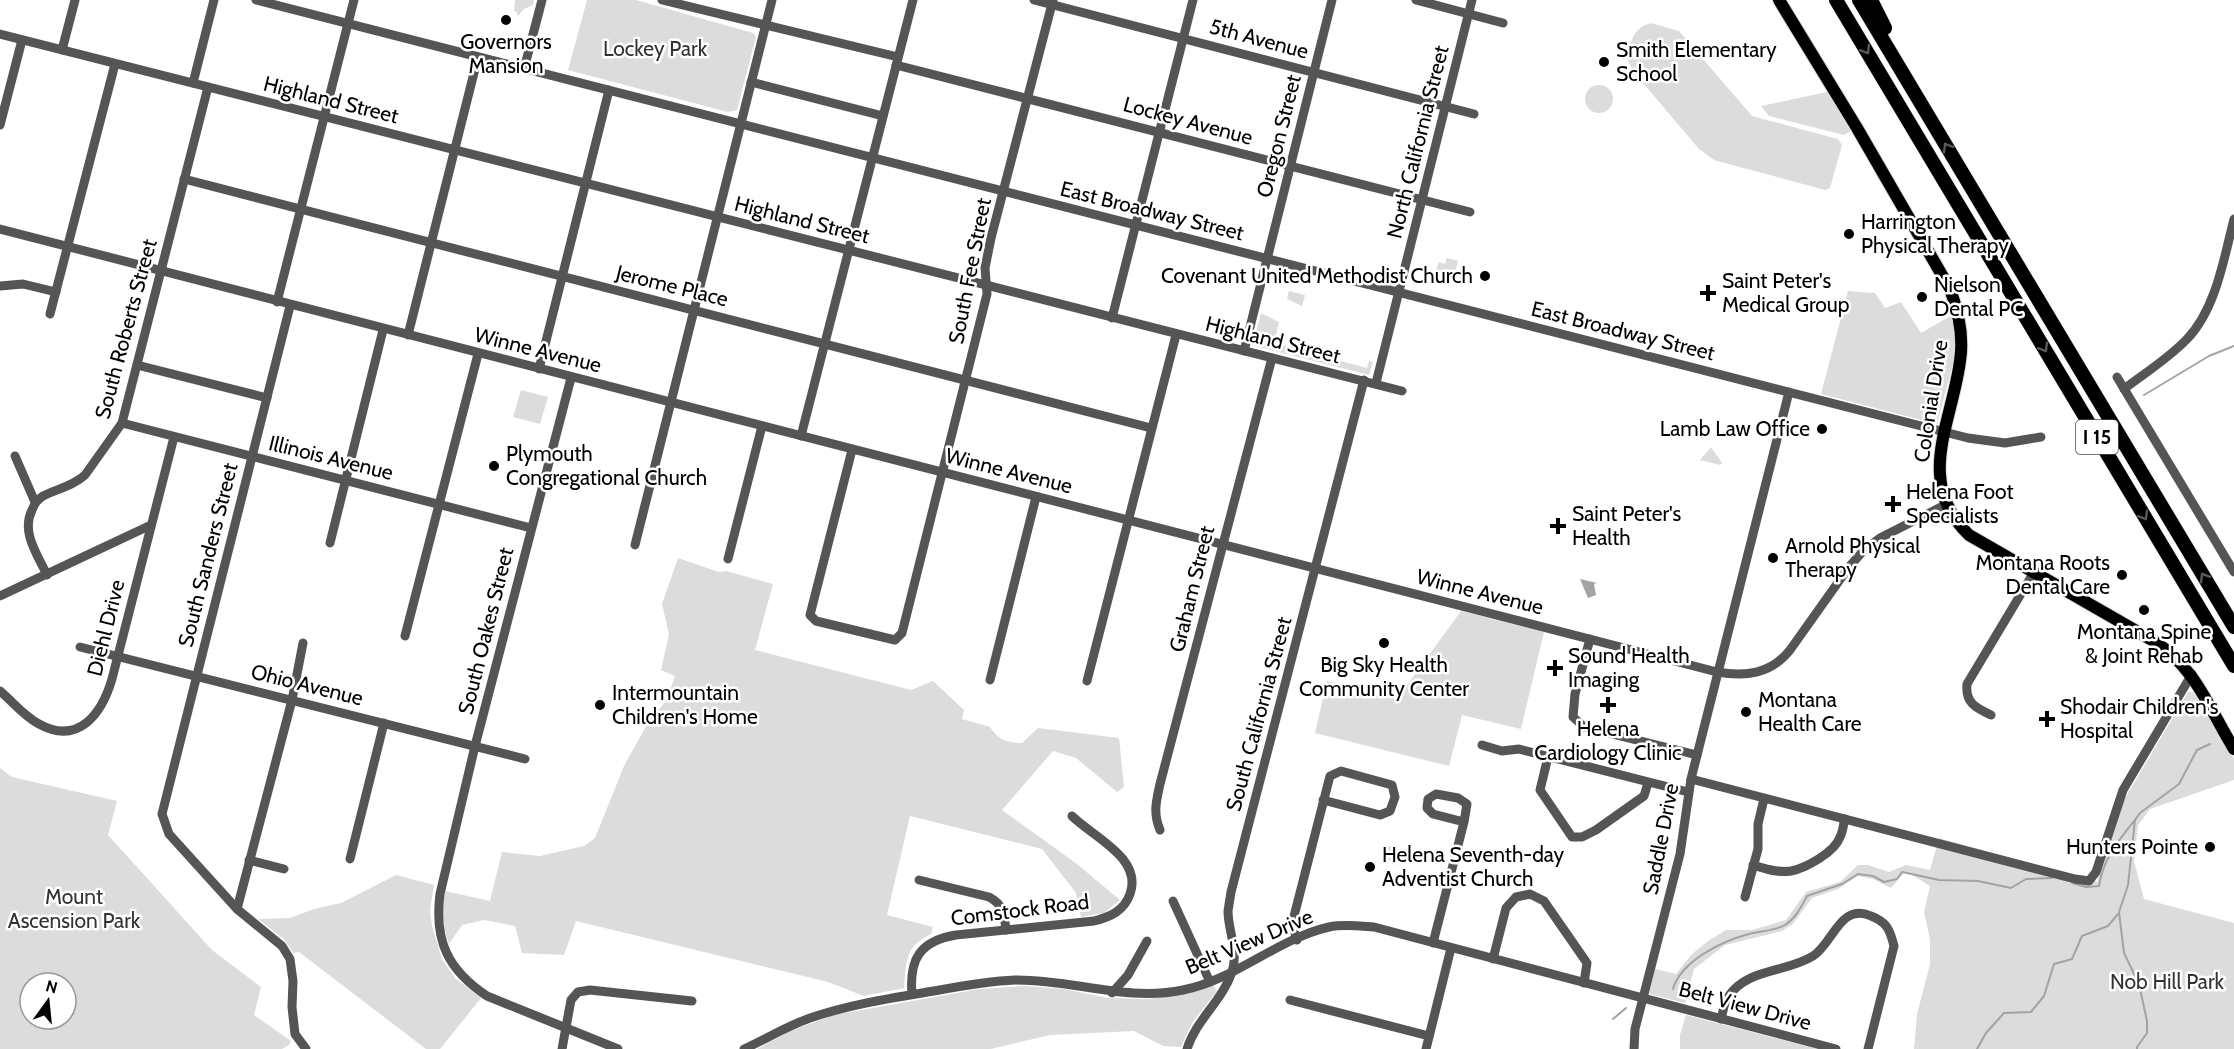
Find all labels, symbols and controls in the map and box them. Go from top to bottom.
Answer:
marker: Governors Mansion [499,13,513,27]
street label: 5th Avenue [1207,13,1311,64]
place label: Governors Mansion [460,29,552,78]
park label: Lockey Park [603,36,708,61]
place label: Smith Elementary School [1616,37,1777,86]
street label: North California Street [1381,43,1454,241]
one-way arrow [1858,44,1870,54]
marker: Smith Elementary School [1597,55,1611,69]
street label: Highland Street [261,71,401,128]
street label: Oregon Street [1251,72,1306,200]
street label: Lockey Avenue [1121,91,1256,150]
one-way arrow [1942,143,1954,153]
street label: East Broadway Street [1058,176,1247,245]
street label: Highland Street [732,191,872,248]
street label: South Fee Street [943,196,996,346]
place label: Harrington Physical Therapy [1861,209,2009,258]
marker: Harrington Physical Therapy [1842,227,1856,241]
street label: South Roberts Street [89,236,162,422]
street label: Jerome Place [612,259,731,312]
place label: Covenant United Methodist Church [1161,263,1473,288]
place label: Saint Peter's Medical Group [1722,268,1850,317]
marker: Covenant United Methodist Church [1478,269,1492,283]
place label: Nielson Dental PC [1934,272,2023,321]
marker: Saint Peter's Medical Group [1699,284,1717,302]
marker: Nielson Dental PC [1915,290,1929,304]
street label: East Broadway Street [1529,296,1718,365]
street label: Highland Street [1203,311,1343,368]
street label: Winne Avenue [472,322,604,377]
street label: Colonial Drive [1908,338,1953,464]
one-way arrow [2037,342,2048,352]
place label: Lamb Law Office [1660,416,1810,441]
road number: I 15 [2076,420,2118,454]
marker: Lamb Law Office [1815,422,1829,436]
street label: Illinois Avenue [266,430,396,485]
place label: Plymouth Congregational Church [506,441,707,490]
street label: Winne Avenue [943,443,1075,498]
marker: Plymouth Congregational Church [487,459,501,473]
street label: South Sanders Street [173,460,242,649]
place label: Helena Foot Specialists [1906,479,2014,528]
marker: Helena Foot Specialists [1884,495,1902,513]
place label: Saint Peter's Health [1572,501,1681,550]
one-way arrow [2137,510,2148,520]
marker: Saint Peter's Health [1549,517,1567,535]
street label: Graham Street [1164,523,1219,655]
place label: Arnold Physical Therapy [1785,533,1920,582]
street label: South Oakes Street [453,545,518,717]
place label: Montana Roots Dental Care [1975,550,2110,599]
marker: Arnold Physical Therapy [1766,551,1780,565]
street label: Winne Avenue [1414,564,1546,619]
marker: Montana Roots Dental Care [2115,568,2129,582]
one-way arrow [2200,573,2211,583]
street label: Diehl Drive [81,577,130,679]
marker: Montana Spine & Joint Rehab [2137,603,2151,617]
street label: South California Street [1221,614,1297,814]
place label: Montana Spine & Joint Rehab [2077,619,2211,668]
marker: Big Sky Health Community Center [1377,636,1391,650]
place label: Sound Health Imaging [1568,643,1690,692]
place label: Big Sky Health Community Center [1299,652,1469,701]
street label: Ohio Avenue [248,659,366,711]
marker: Sound Health Imaging [1546,659,1564,677]
place label: Intermountain Children's Home [612,680,758,729]
place label: Montana Health Care [1758,687,1862,736]
place label: Shodair Children's Hospital [2060,694,2219,743]
marker: Helena Cardiology Clinic [1599,696,1617,714]
marker: Intermountain Children's Home [593,698,607,712]
marker: Montana Health Care [1739,705,1753,719]
marker: Shodair Children's Hospital [2038,710,2056,728]
place label: Helena Cardiology Clinic [1534,716,1682,765]
street label: Saddle Drive [1637,781,1684,897]
place label: Hunters Pointe [2066,834,2198,859]
marker: Hunters Pointe [2203,840,2217,854]
place label: Helena Seventh-day Adventist Church [1382,842,1565,891]
marker: Helena Seventh-day Adventist Church [1363,860,1377,874]
park label: Mount Ascension Park [8,884,141,933]
street label: Comstock Road [949,889,1090,930]
street label: Belt View Drive [1181,903,1316,980]
park label: Nob Hill Park [2110,969,2225,994]
north arrow [18,971,78,1031]
text: N [44,976,60,998]
street label: Belt View Drive [1676,976,1814,1035]

